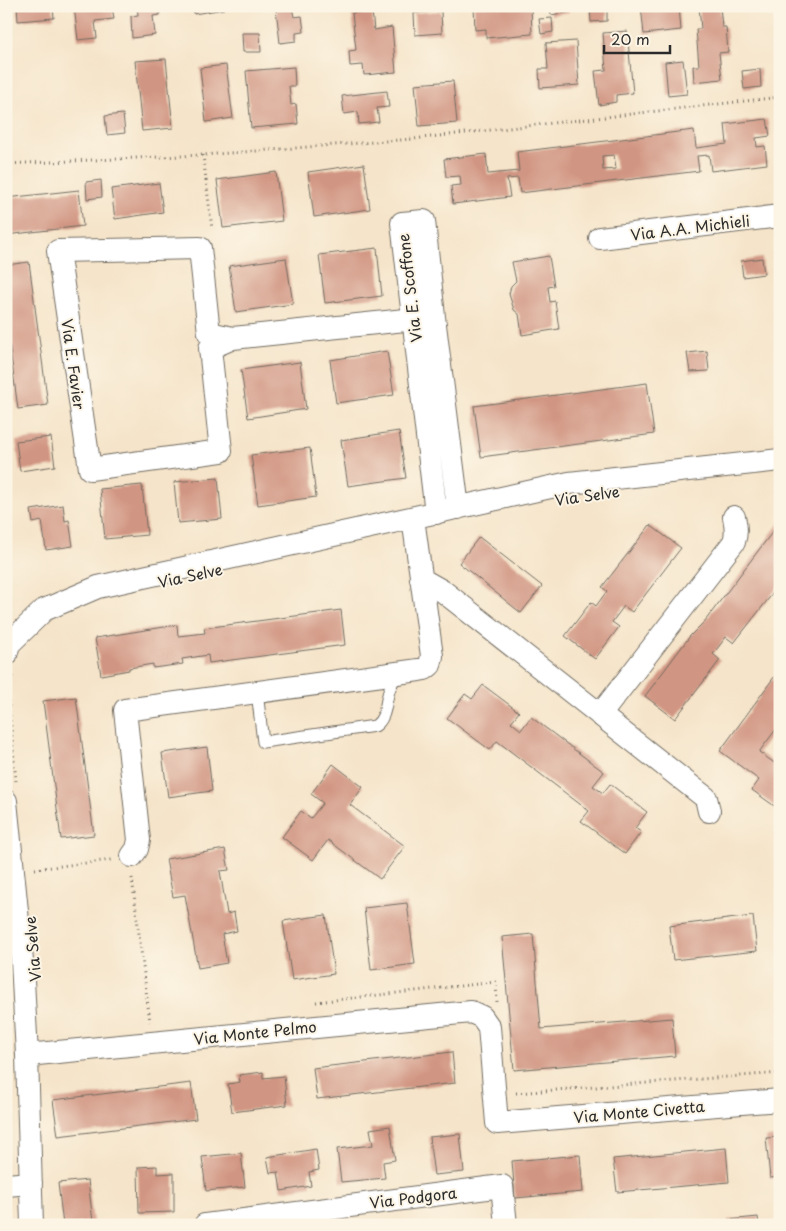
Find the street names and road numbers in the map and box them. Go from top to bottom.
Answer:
street label: Via A.A. Michieli [629,208,751,246]
street label: Via E. Scoffone [391,232,427,344]
street label: Via E. Favier [56,317,92,411]
street label: Via Selve [553,479,621,511]
street label: Via Selve [155,557,225,593]
street label: Via Selve [18,915,46,983]
street label: Via Monte Pelmo [192,1014,318,1050]
street label: Via Monte Civetta [573,1094,706,1128]
street label: Via Podgora [368,1180,458,1214]

